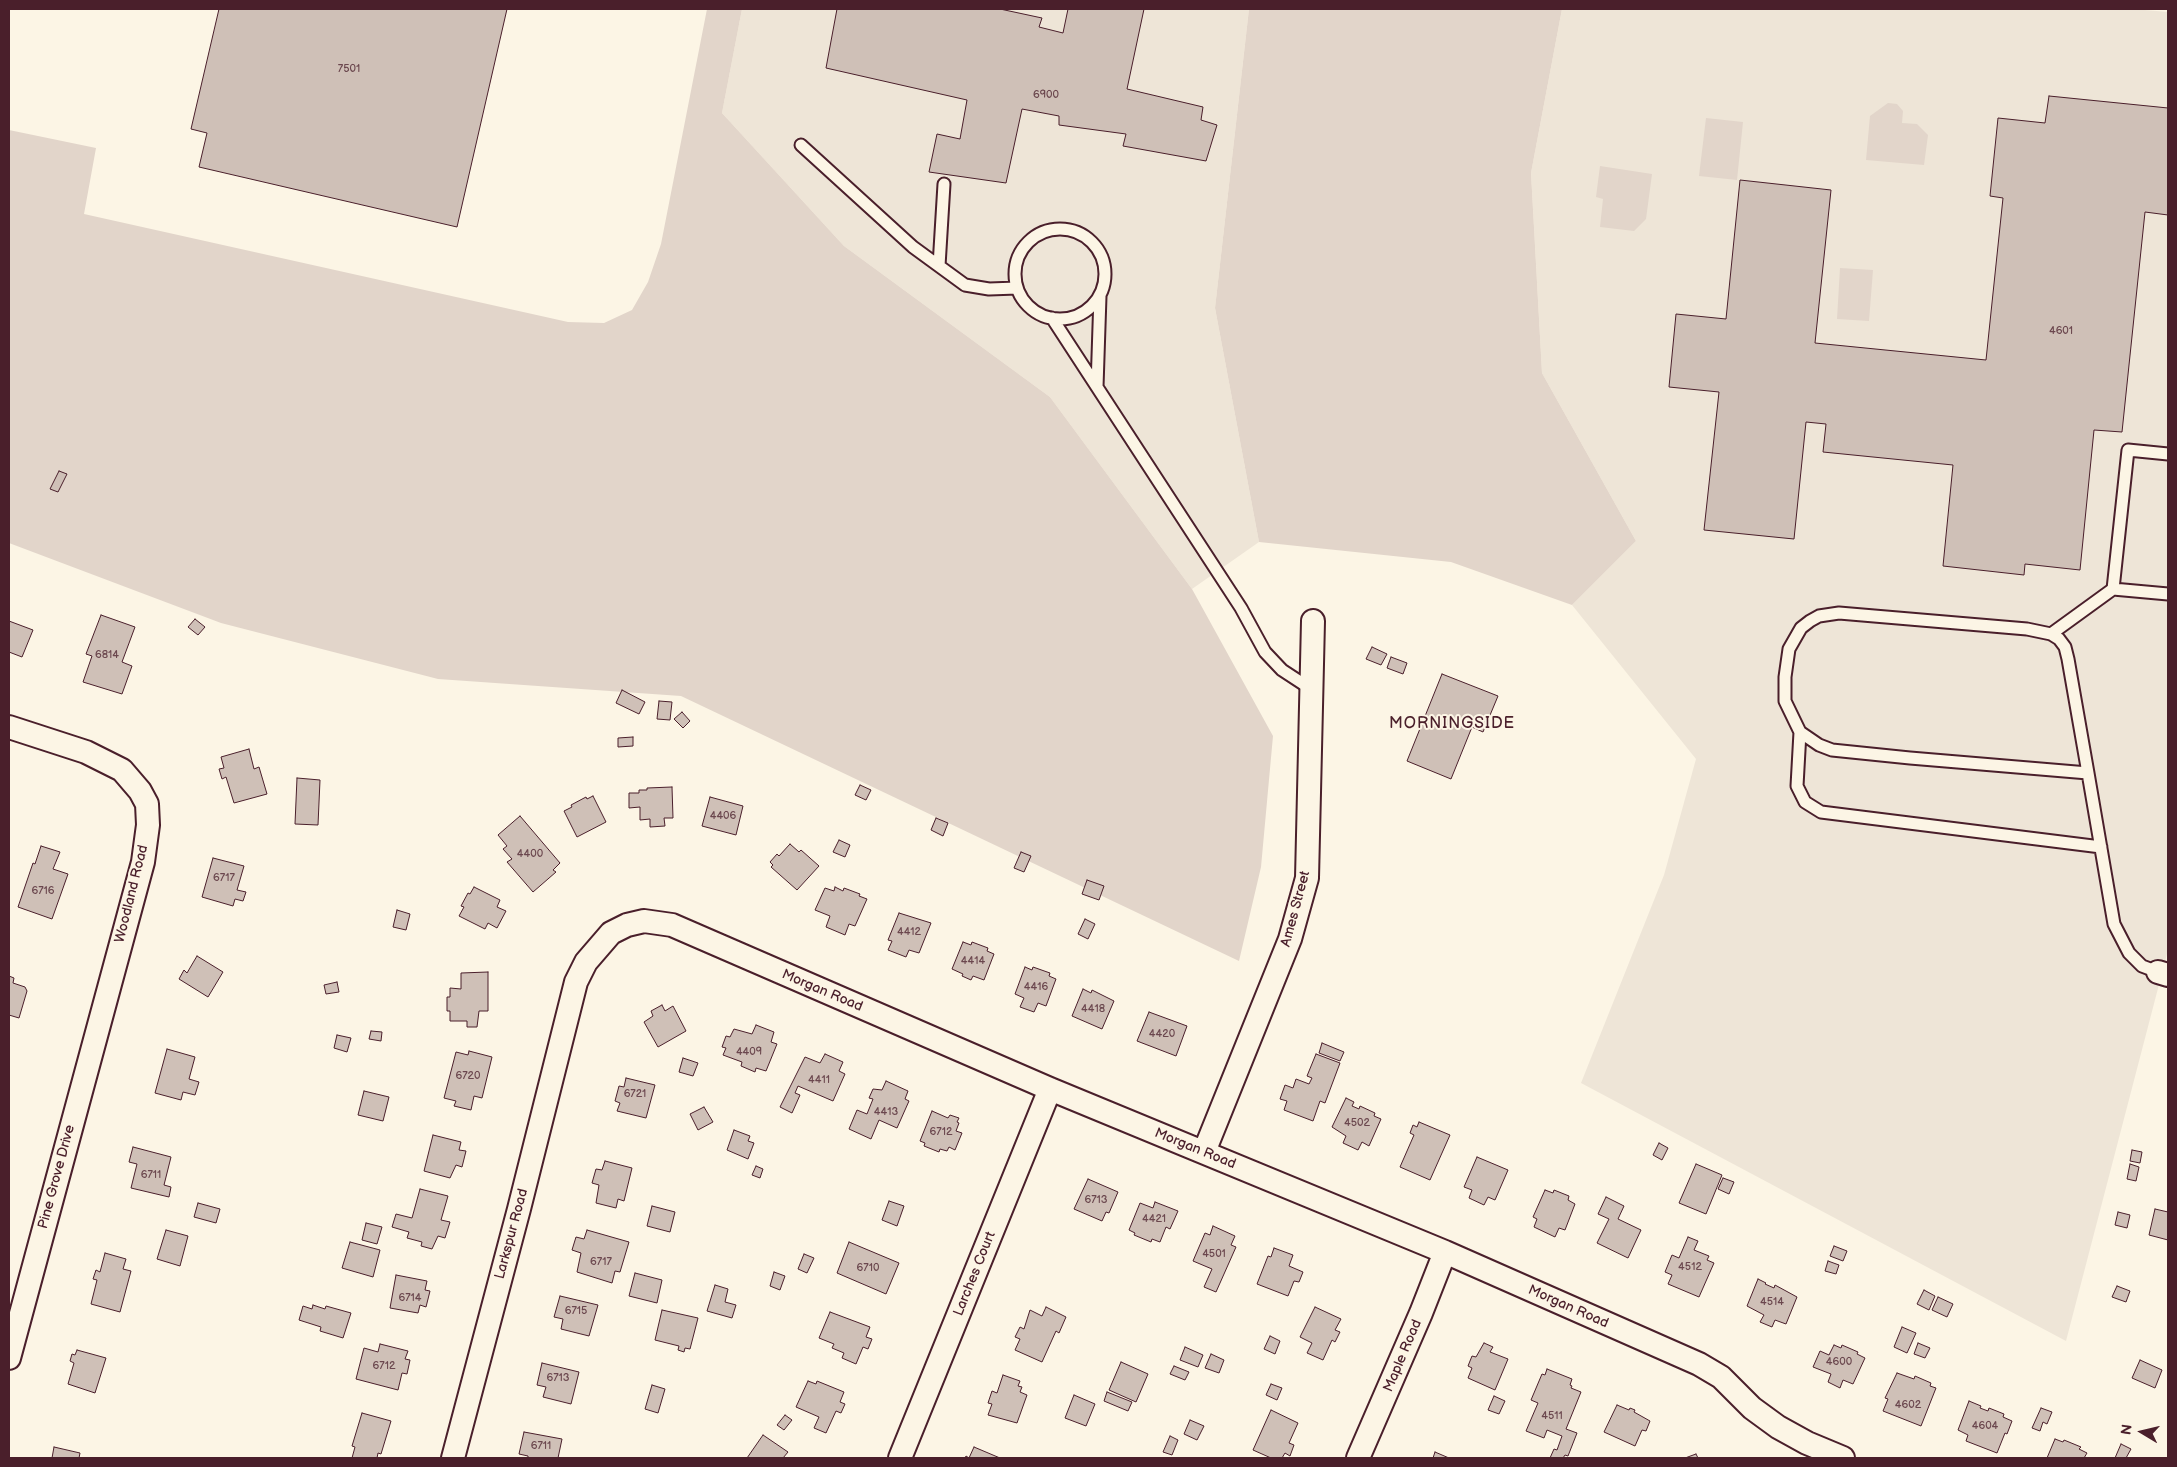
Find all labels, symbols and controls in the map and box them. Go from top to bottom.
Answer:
house number: 7501 [338,62,360,76]
house number: 6900 [1033,88,1059,102]
house number: 4601 [2049,324,2073,338]
house number: 6814 [95,648,119,662]
district label: MORNINGSIDE [1388,714,1516,734]
house number: 4406 [710,809,736,823]
street label: Woodland Road [112,843,152,945]
house number: 4400 [517,847,543,861]
street label: Ames Street [1278,869,1314,949]
house number: 6717 [213,871,235,885]
house number: 6716 [31,884,55,898]
house number: 4412 [897,925,921,939]
house number: 4414 [961,954,985,968]
street label: Morgan Road [779,966,865,1016]
house number: 4416 [1024,980,1048,994]
house number: 4418 [1081,1002,1105,1016]
house number: 4420 [1149,1027,1175,1041]
house number: 4409 [736,1045,762,1059]
house number: 6720 [455,1069,481,1083]
house number: 4411 [808,1073,830,1087]
house number: 6721 [624,1087,646,1101]
house number: 4413 [874,1105,898,1119]
house number: 4502 [1344,1116,1370,1130]
street label: Pine Grove Drive [35,1123,79,1231]
house number: 6712 [930,1125,952,1139]
street label: Morgan Road [1152,1125,1238,1173]
house number: 6711 [141,1168,161,1182]
street label: Larkspur Road [492,1187,532,1281]
house number: 6713 [1084,1193,1108,1207]
house number: 4421 [1142,1212,1166,1226]
street label: Larches Court [950,1229,1000,1319]
house number: 4501 [1202,1247,1226,1261]
house number: 6717 [590,1255,612,1269]
house number: 4512 [1678,1260,1702,1274]
house number: 6710 [857,1261,879,1275]
street label: Morgan Road [1525,1282,1611,1332]
house number: 6714 [398,1291,422,1305]
house number: 4514 [1760,1295,1784,1309]
house number: 6715 [565,1304,587,1318]
street label: Maple Road [1380,1317,1426,1395]
house number: 4600 [1826,1355,1852,1369]
house number: 6712 [373,1359,395,1373]
house number: 6713 [546,1371,570,1385]
house number: 4602 [1895,1398,1921,1412]
north arrow [2117,1407,2167,1457]
house number: 4511 [1541,1409,1563,1423]
house number: 4604 [1972,1419,1998,1433]
text: N [2117,1423,2136,1436]
house number: 6711 [531,1439,551,1453]

